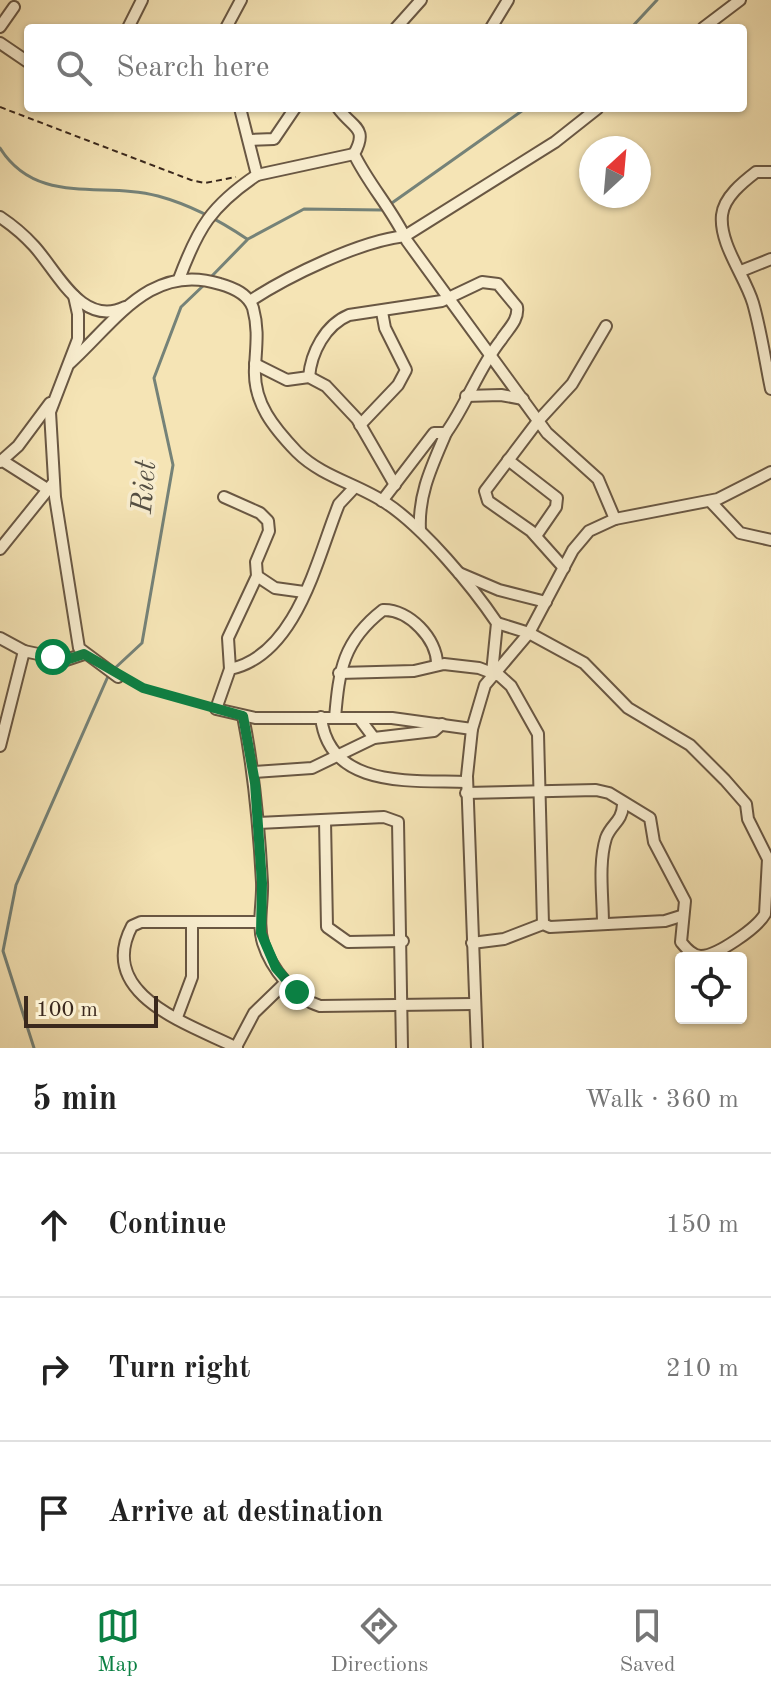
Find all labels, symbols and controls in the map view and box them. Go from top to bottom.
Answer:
search box [24,24,747,112]
icon: search [52,46,96,90]
text: Search here [116,53,270,83]
north arrow [579,136,651,208]
water label: Riet [128,459,162,516]
route start [35,639,71,675]
map controls [675,952,747,1024]
button: locate [675,952,747,1024]
route end [279,974,315,1010]
scale bar [24,992,158,1028]
text: 100 m [36,999,98,1021]
text: 5 min [32,1083,117,1117]
text: Walk · 360 m [585,1087,739,1113]
icon: ahead [32,1203,76,1247]
text: Continue [108,1210,227,1240]
text: 150 m [666,1212,739,1238]
icon: right [32,1347,76,1391]
text: Turn right [108,1354,250,1384]
text: 210 m [666,1356,739,1382]
icon: arrive [32,1491,76,1535]
text: Arrive at destination [108,1498,383,1528]
tab: Map [96,1604,140,1679]
tab: Directions [331,1604,428,1679]
tab: Saved [619,1604,675,1679]

